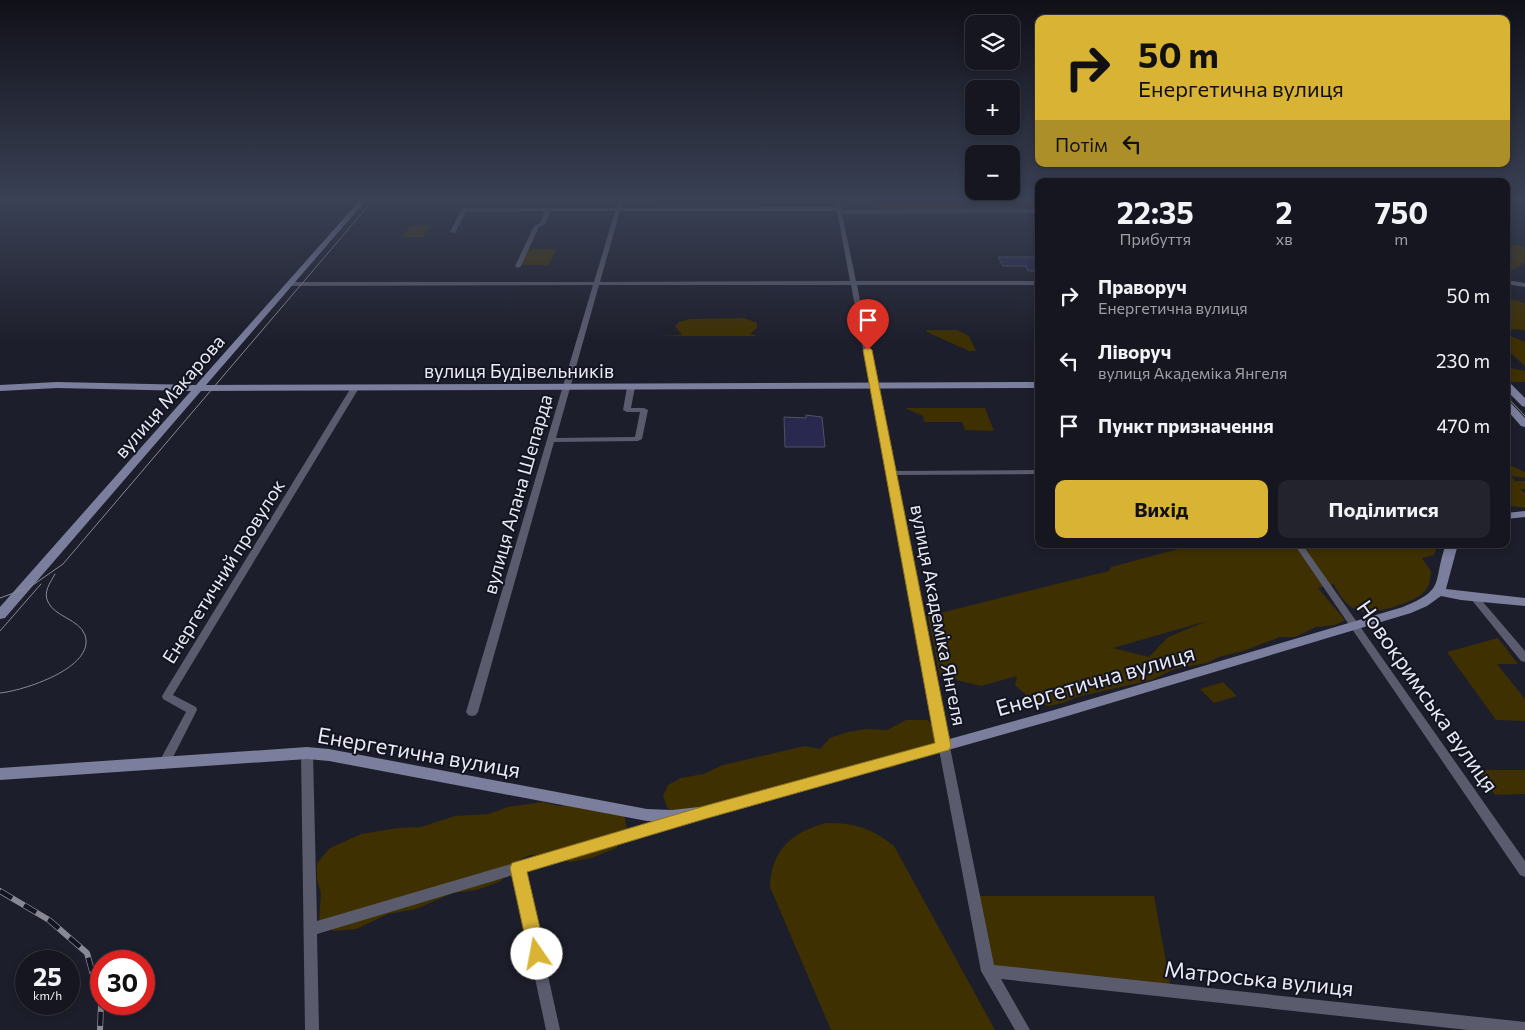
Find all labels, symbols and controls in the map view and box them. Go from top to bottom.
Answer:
map controls [965,15,1020,200]
button: layers [965,15,1020,70]
text: 50 m [1138,32,1219,75]
icon: right [1055,35,1120,100]
text: Енергетична вулиця [1138,75,1344,102]
button: + [965,80,1020,135]
icon: left [1118,130,1146,158]
text: Потім [1055,133,1108,156]
button: − [965,145,1020,200]
text: 22:35 [1117,193,1194,230]
text: 2 [1276,193,1293,230]
text: 750 [1374,193,1428,230]
text: Прибуття [1119,229,1191,248]
text: хв [1276,229,1293,248]
text: m [1394,229,1408,248]
text: Праворуч [1098,275,1187,298]
icon: right [1055,282,1083,310]
text: 50 m [1446,284,1490,307]
text: Енергетична вулиця [1098,298,1248,317]
pin [847,299,889,350]
icon: arrive [854,306,882,334]
street label: вулиця Макарова [109,330,229,462]
text: Ліворуч [1098,340,1171,363]
icon: left [1055,347,1083,375]
text: 230 m [1436,349,1490,372]
street label: вулиця Будівельників [424,359,614,382]
text: вулиця Академіка Янгеля [1098,363,1287,382]
street label: вулиця Алана Шепарда [477,392,557,596]
icon: arrive [1055,412,1083,440]
text: Пункт призначення [1098,414,1274,437]
text: 470 m [1436,414,1490,437]
street label: Енергетичний провулок [157,475,289,667]
button: Вихід [1055,480,1268,538]
button: Поділитися [1278,480,1490,538]
street label: вулиця Академіка Янгеля [906,502,972,728]
street label: Новокримська вулиця [1351,595,1505,797]
street label: Енергетична вулиця [992,639,1198,721]
street label: Енергетична вулиця [315,721,523,783]
position arrow [510,927,562,979]
speed limit sign: 30 [90,950,155,1015]
street label: Матроська вулиця [1163,955,1355,1001]
text: 25 [33,961,62,991]
text: km/h [33,988,62,1002]

